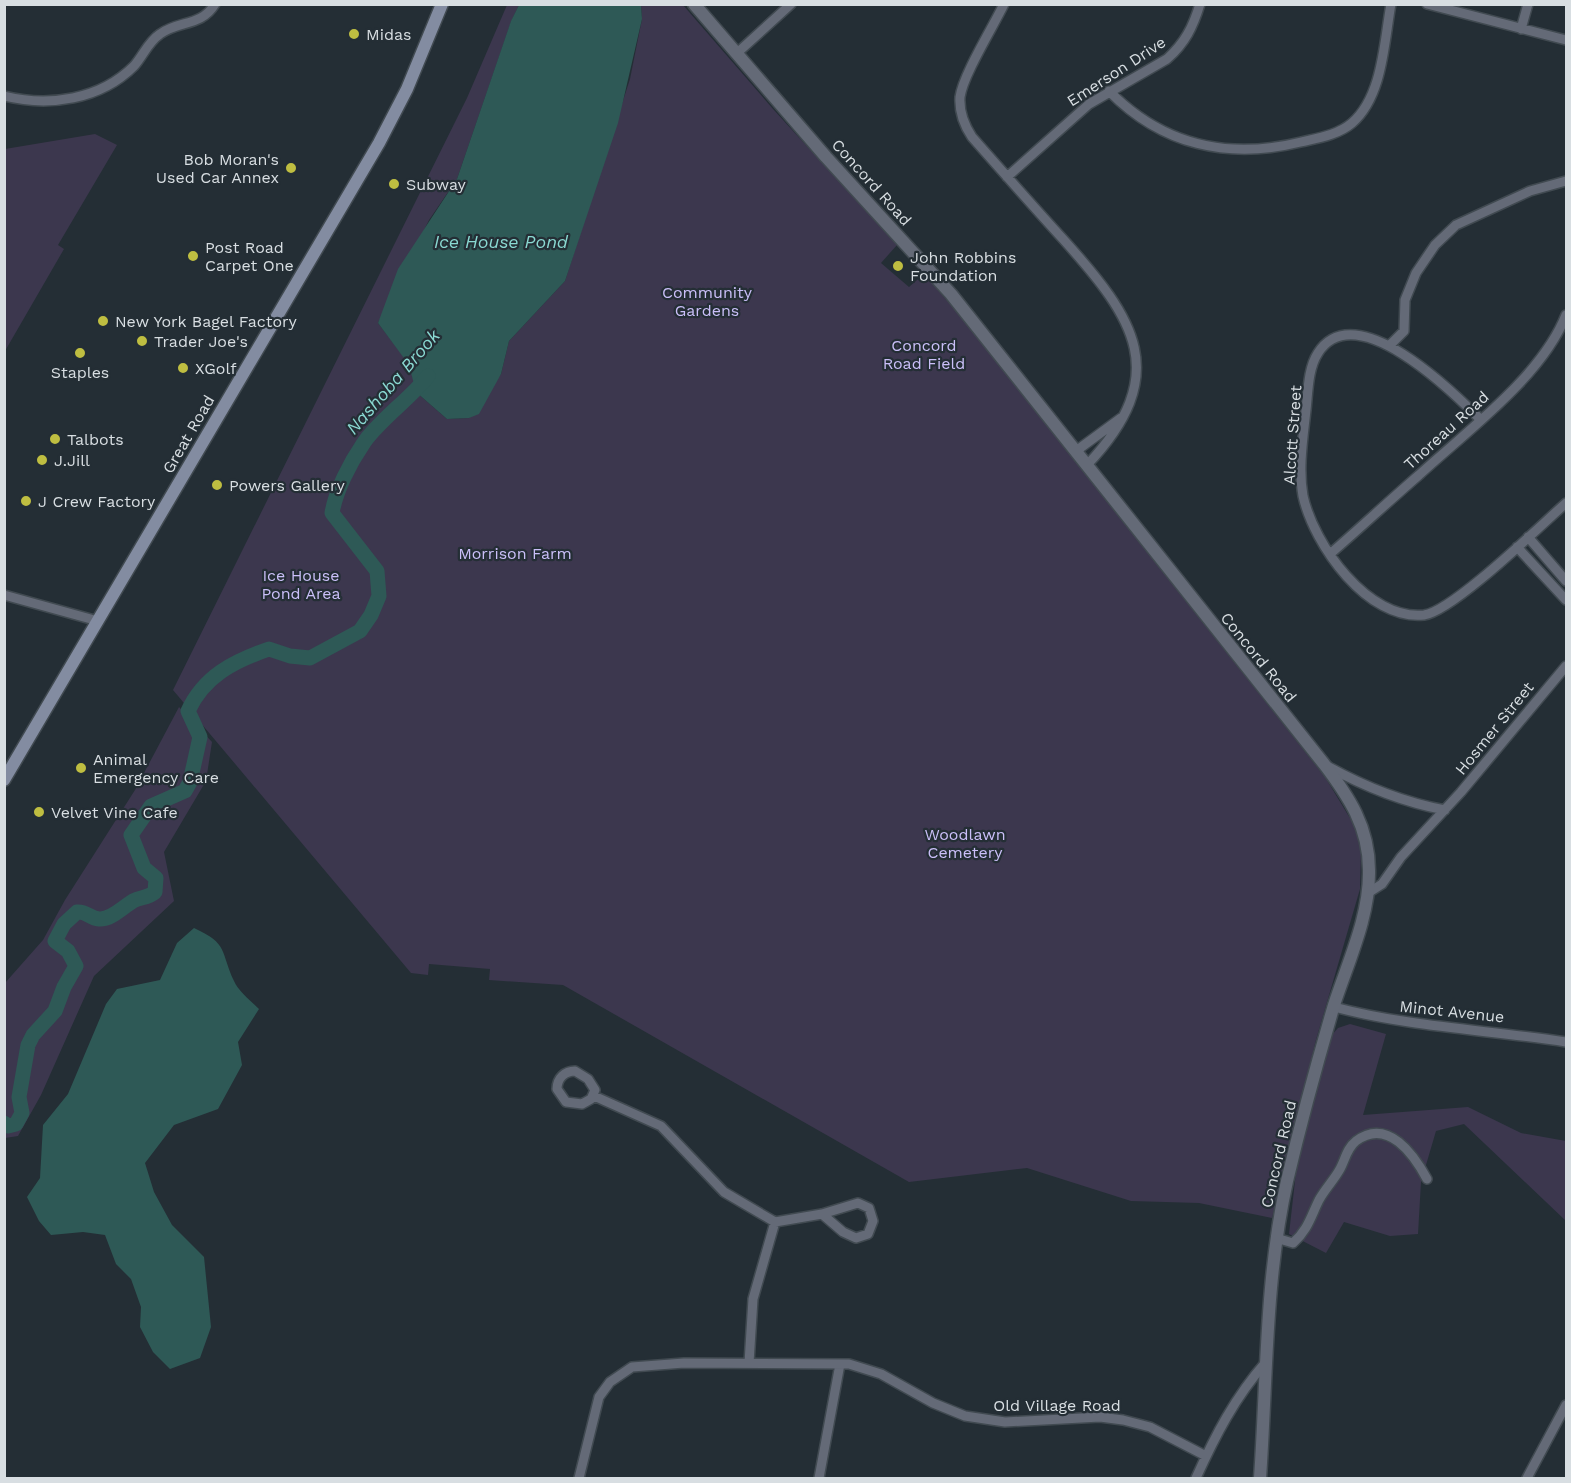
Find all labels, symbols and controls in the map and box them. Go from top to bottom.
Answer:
place label: Midas [366,25,411,44]
marker: Midas [347,27,361,41]
street label: Emerson Drive [1063,32,1169,110]
street label: Concord Road [828,135,915,230]
place label: Bob Moran's Used Car Annex [156,150,279,187]
marker: Bob Moran's Used Car Annex [284,161,298,175]
place label: Subway [406,175,467,194]
marker: Subway [387,177,401,191]
water label: Ice House Pond [434,231,569,252]
place label: Post Road Carpet One [205,238,294,275]
place label: John Robbins Foundation [910,248,1016,285]
marker: Post Road Carpet One [186,249,200,263]
marker: John Robbins Foundation [891,259,905,273]
park label: Community Gardens [662,283,753,320]
place label: New York Bagel Factory [115,312,298,331]
marker: New York Bagel Factory [96,314,110,328]
water label: Nashoba Brook [341,324,445,438]
place label: Trader Joe's [154,332,248,351]
marker: Trader Joe's [135,334,149,348]
park label: Concord Road Field [883,336,965,373]
marker: Staples [73,346,87,360]
place label: XGolf [195,359,237,378]
marker: XGolf [176,361,190,375]
place label: Staples [51,363,109,382]
street label: Alcott Street [1280,384,1305,486]
street label: Thoreau Road [1400,387,1493,473]
street label: Great Road [158,392,218,477]
place label: Talbots [67,430,124,449]
marker: Talbots [48,432,62,446]
place label: J.Jill [54,451,90,470]
marker: J.Jill [35,453,49,467]
place label: Powers Gallery [229,476,346,495]
marker: Powers Gallery [210,478,224,492]
place label: J Crew Factory [38,492,156,511]
marker: J Crew Factory [19,494,33,508]
park label: Morrison Farm [458,544,572,563]
park label: Ice House Pond Area [261,566,341,603]
street label: Concord Road [1217,609,1301,706]
street label: Hosmer Street [1451,678,1538,779]
place label: Animal Emergency Care [93,750,219,787]
marker: Animal Emergency Care [74,761,88,775]
place label: Velvet Vine Cafe [51,803,178,822]
marker: Velvet Vine Cafe [32,805,46,819]
park label: Woodlawn Cemetery [924,825,1006,862]
street label: Minot Avenue [1399,997,1505,1026]
street label: Concord Road [1257,1098,1300,1210]
street label: Old Village Road [993,1396,1121,1415]

